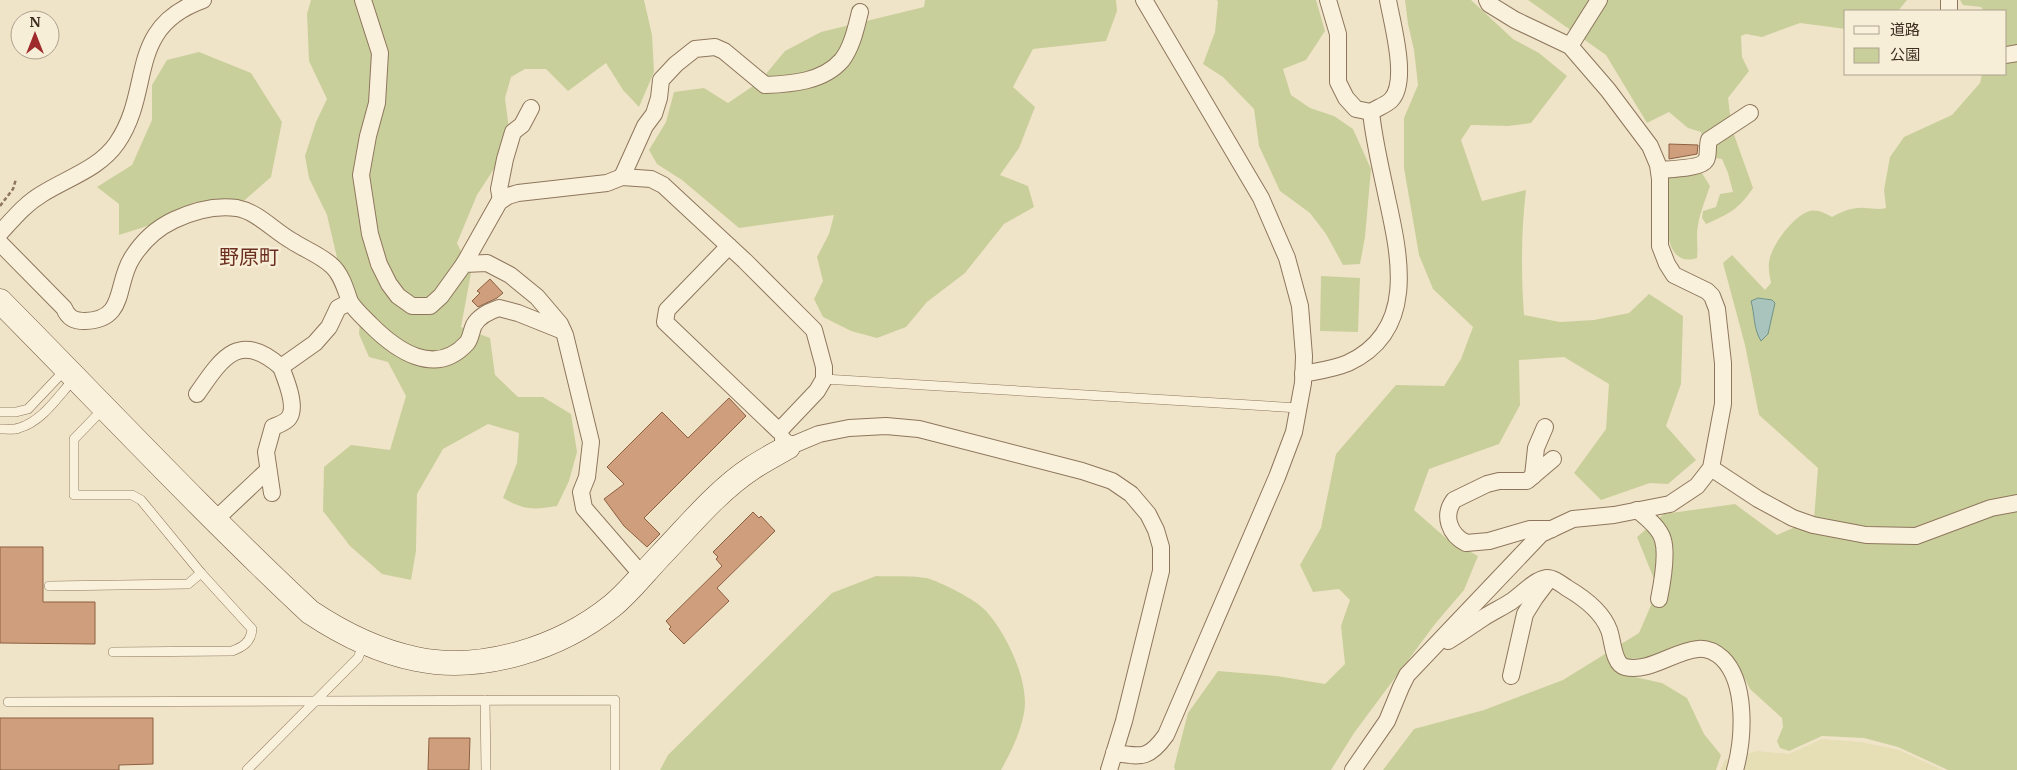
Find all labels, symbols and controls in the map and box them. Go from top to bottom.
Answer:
north arrow [10,10,60,60]
legend [1844,10,2007,75]
text: N [29,13,41,31]
text: 道路 [1890,20,1920,39]
text: 公園 [1890,45,1920,64]
district label: 野原町 [219,244,279,269]

